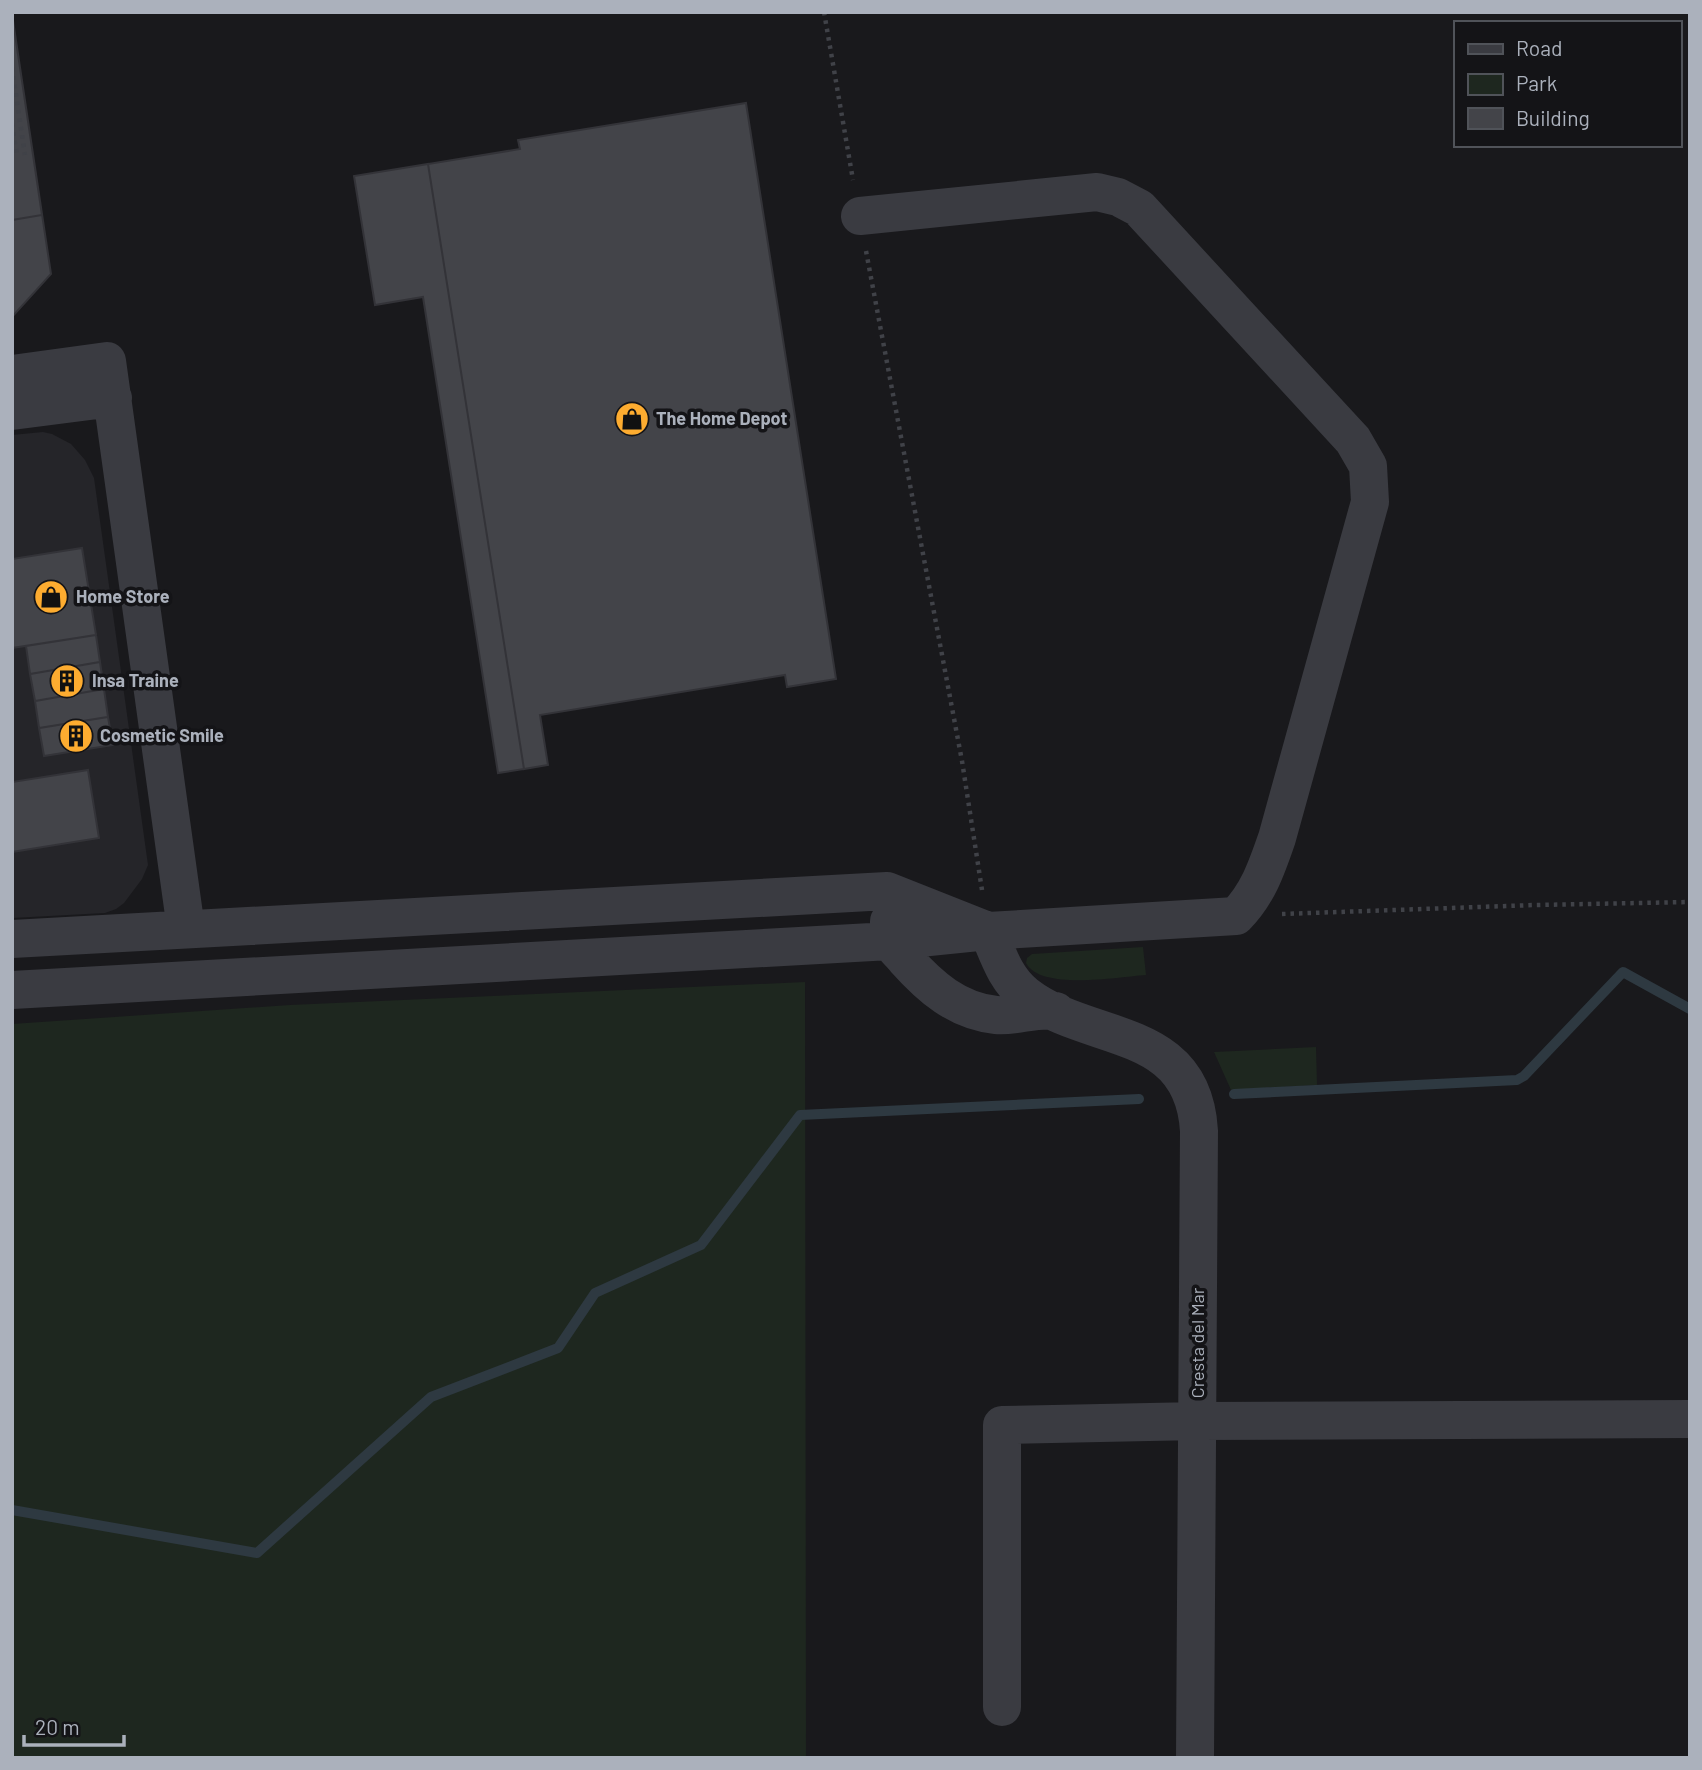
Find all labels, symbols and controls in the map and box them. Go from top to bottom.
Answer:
legend [1454,21,1681,147]
text: Road [1516,35,1562,60]
text: Park [1516,70,1557,95]
text: Building [1516,105,1590,130]
shop icon: The Home Depot [613,400,651,438]
place label: The Home Depot [656,407,787,429]
shop icon: Home Store [32,578,70,616]
place label: Home Store [76,585,170,607]
building icon: Insa Traine [48,662,86,700]
place label: Insa Traine [92,669,179,691]
building icon: Cosmetic Smile [57,717,95,755]
place label: Cosmetic Smile [100,724,224,746]
street label: Cresta del Mar [1186,1287,1208,1398]
scale bar [24,1704,124,1748]
text: 20 m [35,1714,80,1739]

